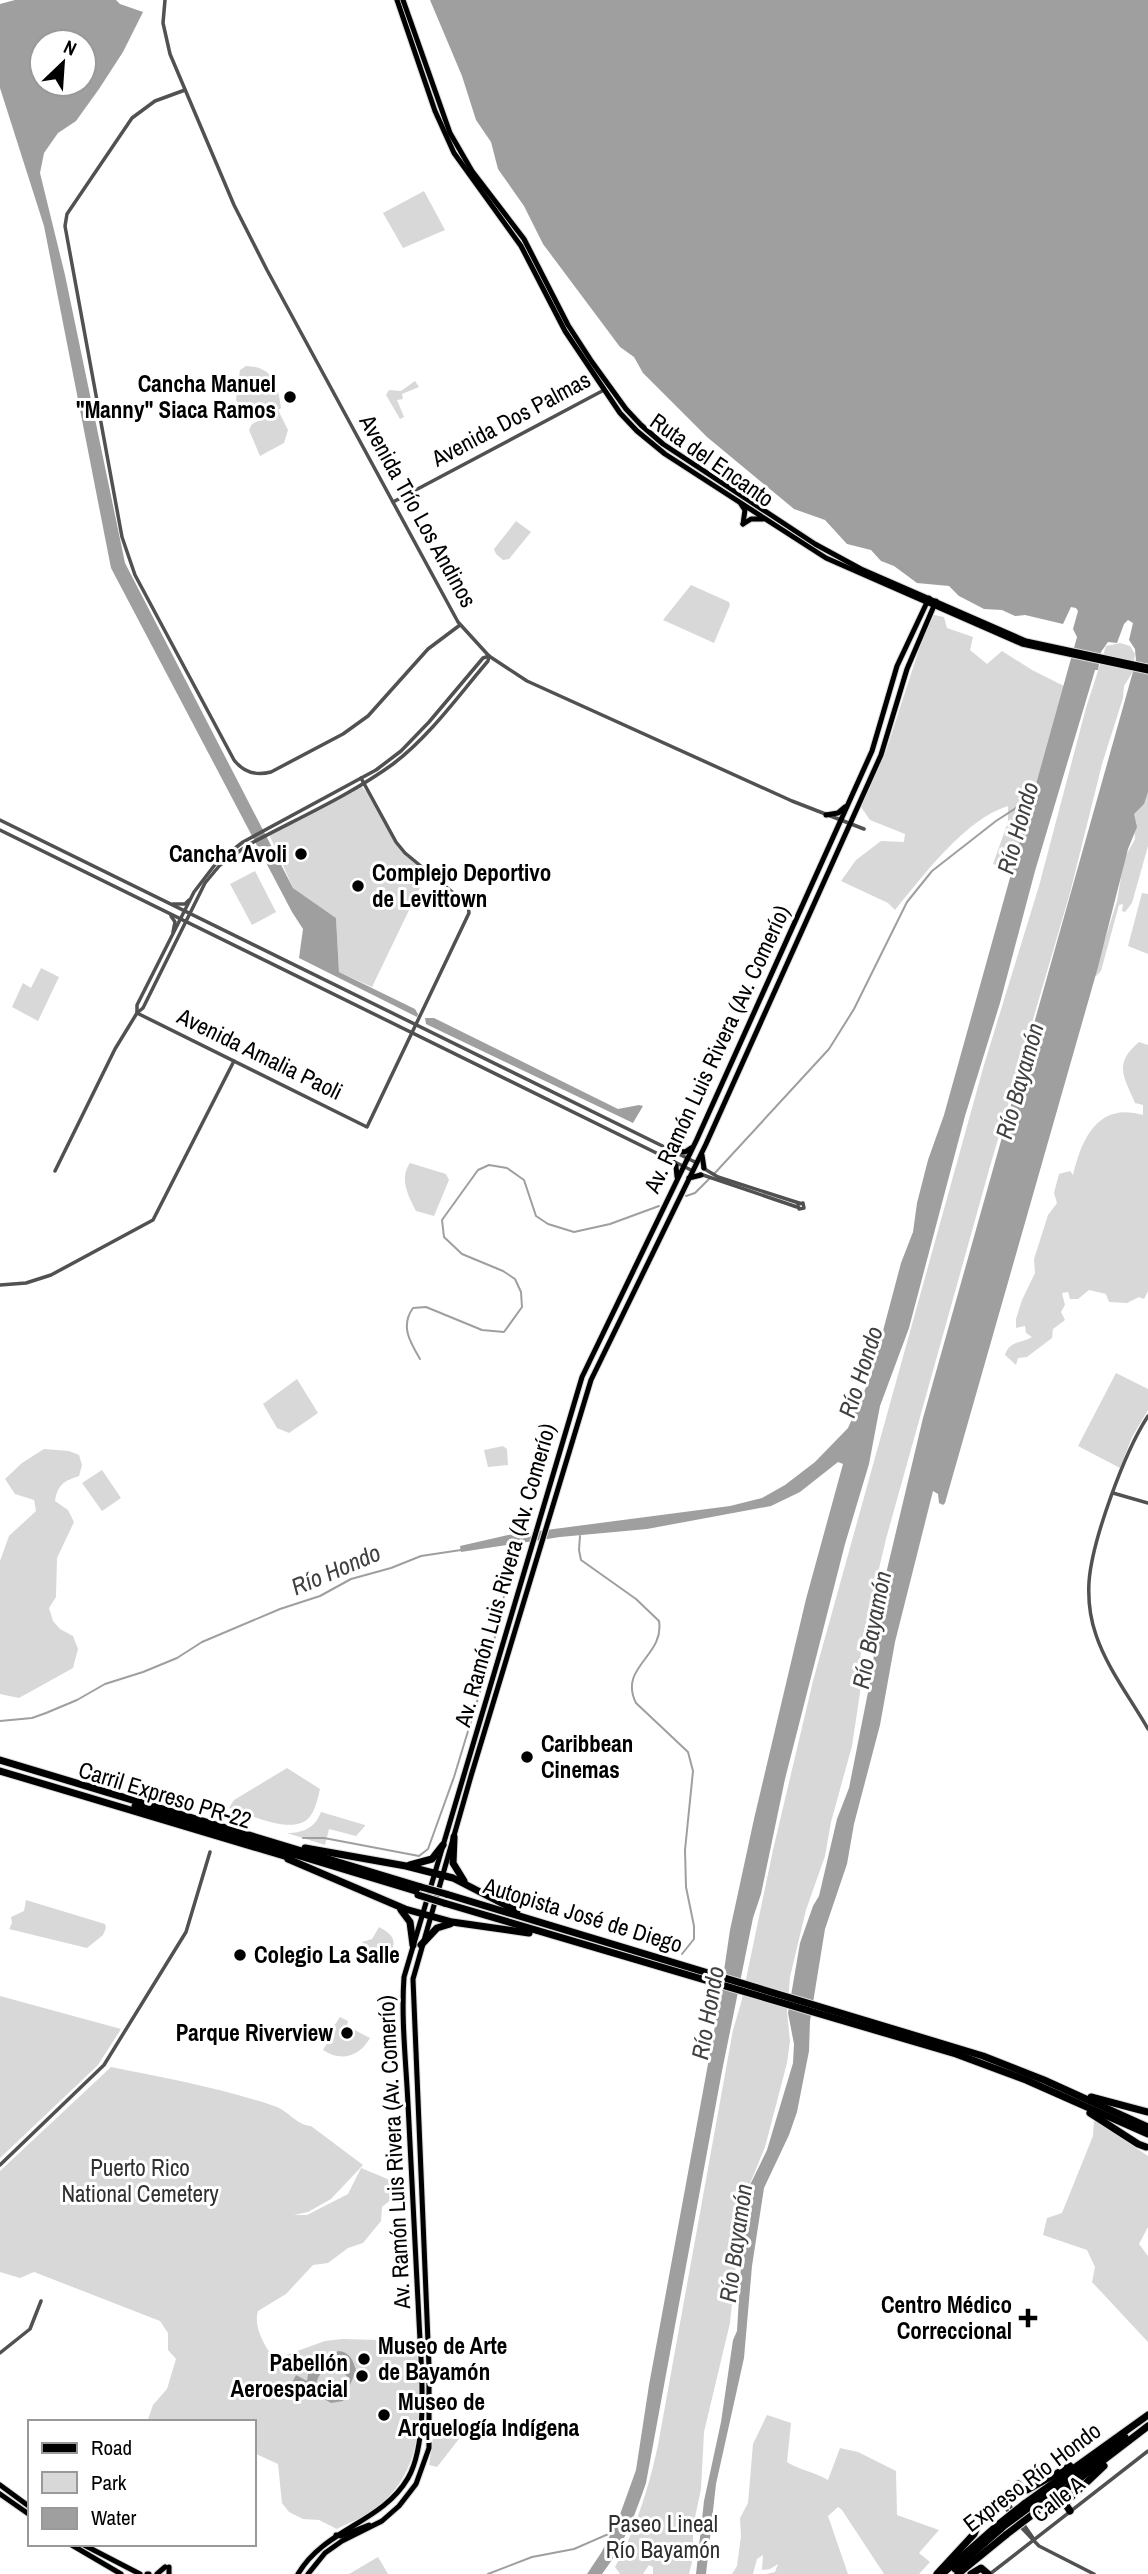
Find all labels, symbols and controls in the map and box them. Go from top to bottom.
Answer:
north arrow [28,28,98,98]
text: N [60,33,81,62]
street label: Avenida Dos Palmas [425,364,596,474]
place label: Cancha Manuel "Manny" Siaca Ramos [76,368,276,425]
marker: Cancha Manuel "Manny" Siaca Ramos [282,389,298,405]
street label: Ruta del Encanto [644,405,780,514]
street label: Avenida Trío Los Andinos [352,408,484,613]
water label: Río Hondo [989,778,1045,877]
place label: Cancha Avoli [169,838,287,869]
marker: Cancha Avoli [293,846,309,862]
place label: Complejo Deportivo de Levittown [372,857,551,914]
marker: Complejo Deportivo de Levittown [350,878,366,894]
street label: Av. Ramón Luis Rivera (Av. Comerío) [636,900,797,1199]
street label: Avenida Amalia Paoli [172,1000,348,1107]
water label: Río Bayamón [987,1019,1051,1142]
water label: Río Hondo [830,1322,890,1421]
street label: Av. Ramón Luis Rivera (Av. Comerío) [446,1420,563,1731]
water label: Río Hondo [286,1536,385,1602]
water label: Río Bayamón [844,1568,898,1691]
place label: Caribbean Cinemas [541,1728,633,1785]
marker: Caribbean Cinemas [519,1749,535,1765]
street label: Carril Expreso PR-22 [75,1753,255,1836]
street label: Autopista José de Diego [479,1869,686,1960]
place label: Colegio La Salle [254,1939,400,1970]
marker: Colegio La Salle [232,1947,248,1963]
water label: Río Hondo [683,1964,731,2062]
street label: Av. Ramón Luis Rivera (Av. Comerío) [370,1994,417,2311]
place label: Parque Riverview [176,2017,333,2048]
marker: Parque Riverview [339,2025,355,2041]
park label: Puerto Rico National Cemetery [61,2152,219,2209]
water label: Río Bayamón [711,2182,759,2304]
place label: Centro Médico Correccional [881,2289,1012,2346]
marker: Centro Médico Correccional [1018,2308,1038,2328]
place label: Museo de Arte de Bayamón [378,2330,507,2387]
place label: Pabellón Aeroespacial [231,2347,348,2404]
marker: Museo de Arte de Bayamón [356,2351,372,2367]
marker: Pabellón Aeroespacial [354,2368,370,2384]
place label: Museo de Arquelogía Indígena [398,2386,580,2443]
marker: Museo de Arquelogía Indígena [376,2407,392,2423]
street label: Expreso Río Hondo [957,2415,1107,2539]
legend [28,2420,256,2546]
text: Road [91,2433,132,2462]
text: Park [91,2468,127,2497]
street label: Calle A [1025,2468,1091,2529]
text: Water [91,2503,137,2532]
park label: Paseo Lineal Río Bayamón [606,2508,720,2565]

